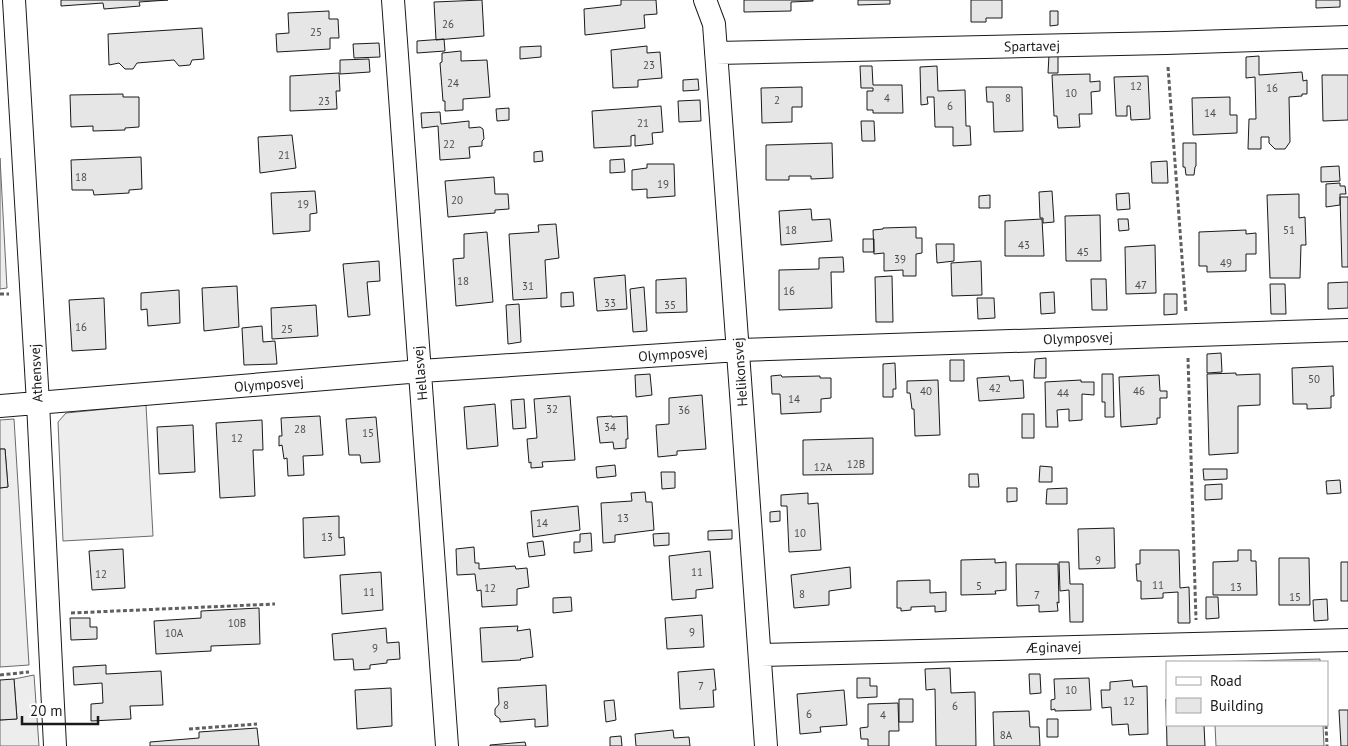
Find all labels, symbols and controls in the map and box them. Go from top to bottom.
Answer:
house number: 26 [442,17,454,31]
house number: 25 [310,25,322,39]
street label: Spartavej [1004,37,1060,55]
house number: 23 [643,58,655,72]
house number: 24 [447,76,459,90]
house number: 12 [1130,79,1142,93]
house number: 16 [1266,81,1278,95]
house number: 10 [1065,86,1077,100]
house number: 4 [884,91,890,105]
house number: 8 [1005,91,1011,105]
house number: 2 [774,93,780,107]
house number: 23 [318,94,330,108]
house number: 6 [947,99,953,113]
house number: 14 [1204,106,1216,120]
house number: 21 [637,116,649,130]
house number: 22 [443,137,455,151]
house number: 21 [278,148,290,162]
house number: 18 [75,170,87,184]
house number: 19 [657,177,669,191]
house number: 20 [451,193,463,207]
house number: 19 [297,197,309,211]
house number: 18 [785,223,797,237]
house number: 51 [1283,223,1295,237]
house number: 43 [1018,238,1030,252]
house number: 45 [1077,245,1089,259]
house number: 39 [894,252,906,266]
house number: 49 [1220,256,1232,270]
house number: 18 [457,274,469,288]
house number: 47 [1135,278,1147,292]
house number: 31 [522,279,534,293]
house number: 16 [783,284,795,298]
house number: 33 [604,296,616,310]
house number: 35 [664,298,676,312]
house number: 16 [75,320,87,334]
house number: 25 [281,322,293,336]
street label: Olymposvej [1043,328,1113,348]
street label: Helikonsvej [729,337,751,407]
street label: Athensvej [25,343,47,403]
street label: Olymposvej [637,343,709,365]
street label: Hellasvej [409,345,431,401]
street label: Olymposvej [233,372,305,396]
house number: 50 [1308,372,1320,386]
house number: 42 [989,381,1001,395]
house number: 40 [920,384,932,398]
house number: 46 [1133,384,1145,398]
house number: 44 [1057,386,1069,400]
house number: 14 [788,392,800,406]
house number: 32 [546,402,558,416]
house number: 36 [678,403,690,417]
house number: 34 [604,420,616,434]
house number: 28 [294,422,306,436]
house number: 15 [362,426,374,440]
house number: 12 [231,431,243,445]
house number: 12B [847,457,865,471]
house number: 12A [814,460,833,474]
house number: 13 [617,511,629,525]
house number: 14 [536,516,548,530]
house number: 10 [794,526,806,540]
house number: 13 [321,530,333,544]
house number: 9 [1095,553,1101,567]
house number: 11 [691,565,703,579]
house number: 12 [95,567,107,581]
house number: 11 [1152,578,1164,592]
house number: 5 [976,579,982,593]
house number: 13 [1230,580,1242,594]
house number: 12 [484,581,496,595]
house number: 11 [363,585,375,599]
house number: 8 [799,587,805,601]
house number: 7 [1034,588,1040,602]
house number: 15 [1289,590,1301,604]
house number: 10B [228,616,246,630]
house number: 9 [689,625,695,639]
house number: 10A [165,626,184,640]
street label: Æginavej [1025,637,1082,657]
house number: 9 [372,641,378,655]
legend [1166,661,1328,726]
text: Road [1210,671,1242,690]
house number: 7 [698,679,704,693]
house number: 10 [1065,683,1077,697]
scale bar [22,694,99,726]
house number: 12 [1123,694,1135,708]
text: Building [1210,696,1264,715]
house number: 8 [503,698,509,712]
house number: 6 [952,699,958,713]
text: 20 m [30,701,63,720]
house number: 6 [806,707,812,721]
house number: 4 [880,708,886,722]
house number: 8A [1000,728,1013,742]

